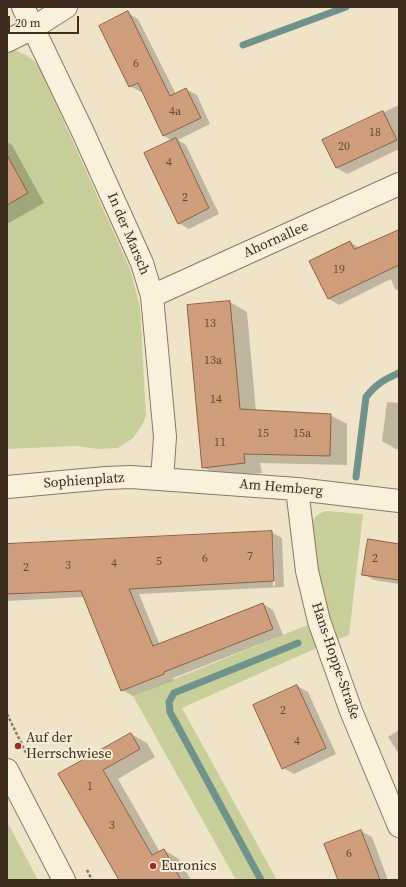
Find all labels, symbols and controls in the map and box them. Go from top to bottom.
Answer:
scale bar [10,8,81,34]
text: 20 m [15,15,41,31]
house number: 6 [133,57,139,71]
house number: 4a [169,105,181,119]
house number: 18 [369,126,381,140]
house number: 20 [338,140,350,154]
house number: 4 [166,156,172,170]
street label: In der Marsch [103,190,153,278]
house number: 2 [182,191,188,205]
street label: Ahornallee [241,218,311,262]
house number: 19 [333,263,345,277]
house number: 13 [204,317,216,331]
house number: 13a [204,354,222,368]
house number: 14 [210,393,222,407]
house number: 15 [257,427,269,441]
house number: 15a [293,427,311,441]
house number: 11 [214,436,226,450]
street label: Sophienplatz [43,470,125,492]
street label: Am Hemberg [238,476,324,500]
house number: 7 [247,550,253,564]
house number: 6 [202,552,208,566]
house number: 2 [372,552,378,566]
house number: 5 [156,555,162,569]
house number: 4 [111,557,117,571]
house number: 3 [65,559,71,573]
house number: 2 [23,561,29,575]
street label: Hans-Hoppe-Straße [307,600,363,722]
house number: 2 [280,704,286,718]
place label: Auf der Herrschwiese [26,730,112,762]
house number: 4 [294,735,300,749]
marker: Auf der Herrschwiese [13,741,23,751]
house number: 1 [87,780,93,794]
house number: 3 [109,819,115,833]
house number: 6 [346,847,352,861]
place label: Euronics [161,858,216,874]
marker: Euronics [148,861,158,871]

